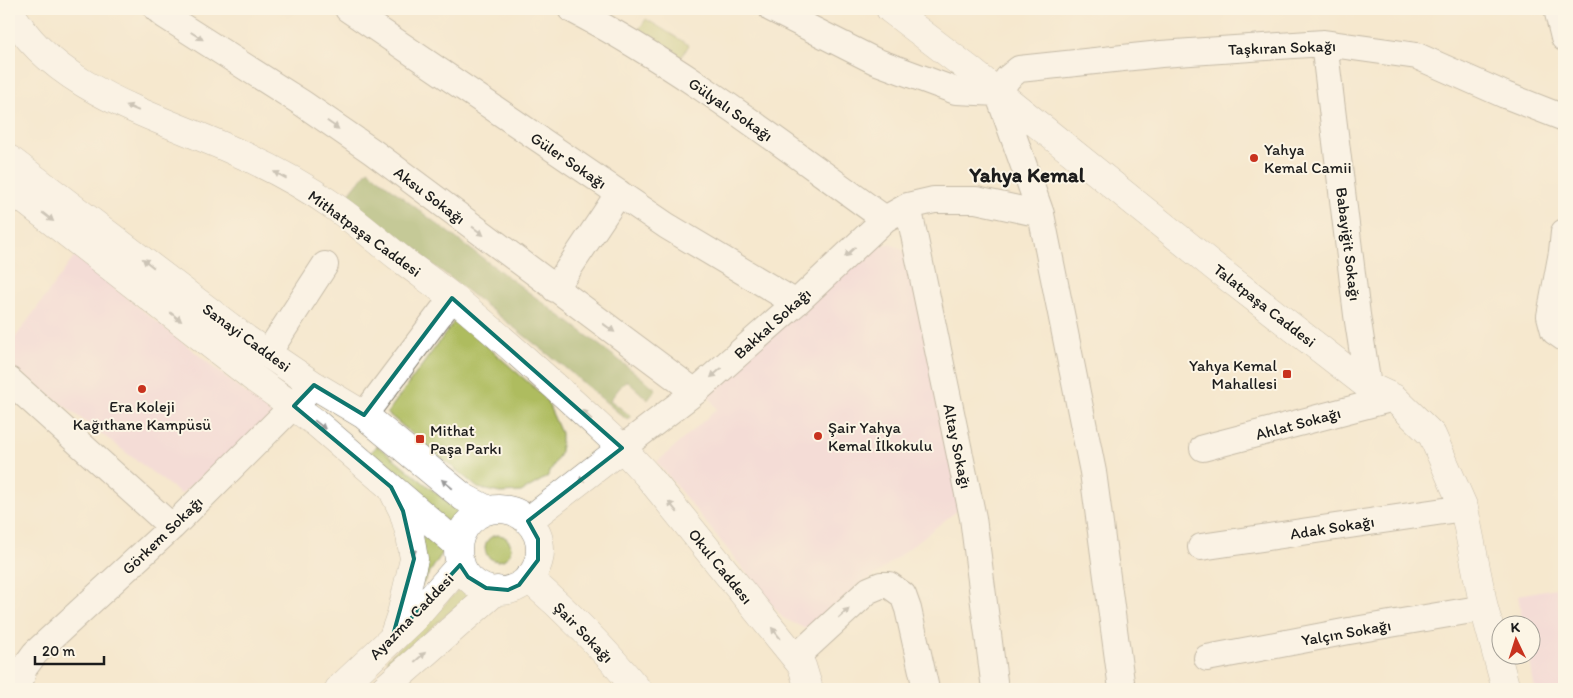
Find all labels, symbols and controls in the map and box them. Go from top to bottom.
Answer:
one-way arrow [190,31,204,41]
street label: Taşkıran Sokağı [1228,36,1336,59]
street label: Gülyalı Sokağı [685,73,776,145]
one-way arrow [124,104,139,112]
one-way arrow [327,120,340,130]
street label: Güler Sokağı [527,128,610,193]
place label: Yahya Kemal Camii [1264,140,1351,177]
marker: Yahya Kemal Camii [1248,152,1260,164]
district label: Yahya Kemal [968,162,1086,188]
street label: Aksu Sokağı [390,163,469,228]
one-way arrow [273,171,288,179]
street label: Mithatpaşa Caddesi [304,186,425,281]
street label: Babayiğit Sokağı [1332,186,1365,302]
one-way arrow [41,212,54,223]
one-way arrow [471,226,485,236]
one-way arrow [844,246,856,258]
one-way arrow [141,258,154,269]
street label: Talatpaşa Caddesi [1210,260,1320,351]
street label: Bakkal Sokağı [730,284,815,363]
street label: Sanayi Caddesi [199,299,295,376]
one-way arrow [169,312,182,323]
one-way arrow [602,323,616,333]
place label: Yahya Kemal Mahallesi [1189,356,1277,393]
one-way arrow [711,367,723,379]
marker: Yahya Kemal Mahallesi [1281,368,1293,380]
marker: Era Koleji Kağıthane Kampüsü [136,383,148,395]
place label: Era Koleji Kağıthane Kampüsü [73,397,211,434]
street label: Altay Sokağı [939,402,976,490]
street label: Ahlat Sokağı [1253,403,1343,444]
one-way arrow [581,409,593,421]
place label: Şair Yahya Kemal İlkokulu [828,418,933,455]
one-way arrow [313,420,326,431]
place label: Mithat Paşa Parkı [430,421,502,458]
marker: Şair Yahya Kemal İlkokulu [812,430,824,442]
marker: Mithat Paşa Parkı [414,433,426,445]
one-way arrow [578,472,591,483]
one-way arrow [441,479,454,490]
street label: Görkem Sokağı [118,492,207,578]
one-way arrow [668,501,679,513]
street label: Adak Sokağı [1289,511,1376,544]
street label: Okul Caddesı [684,525,757,608]
one-way arrow [409,542,417,558]
street label: Ayazma Caddesi [365,569,457,664]
street label: Şair Sokağı [550,598,617,667]
one-way arrow [838,607,850,619]
street label: Yalçın Sokağı [1300,615,1392,650]
north arrow [1490,616,1540,666]
text: K [1510,619,1521,636]
one-way arrow [770,627,781,640]
scale bar [35,633,104,665]
text: 20 m [42,642,76,660]
one-way arrow [414,651,426,663]

